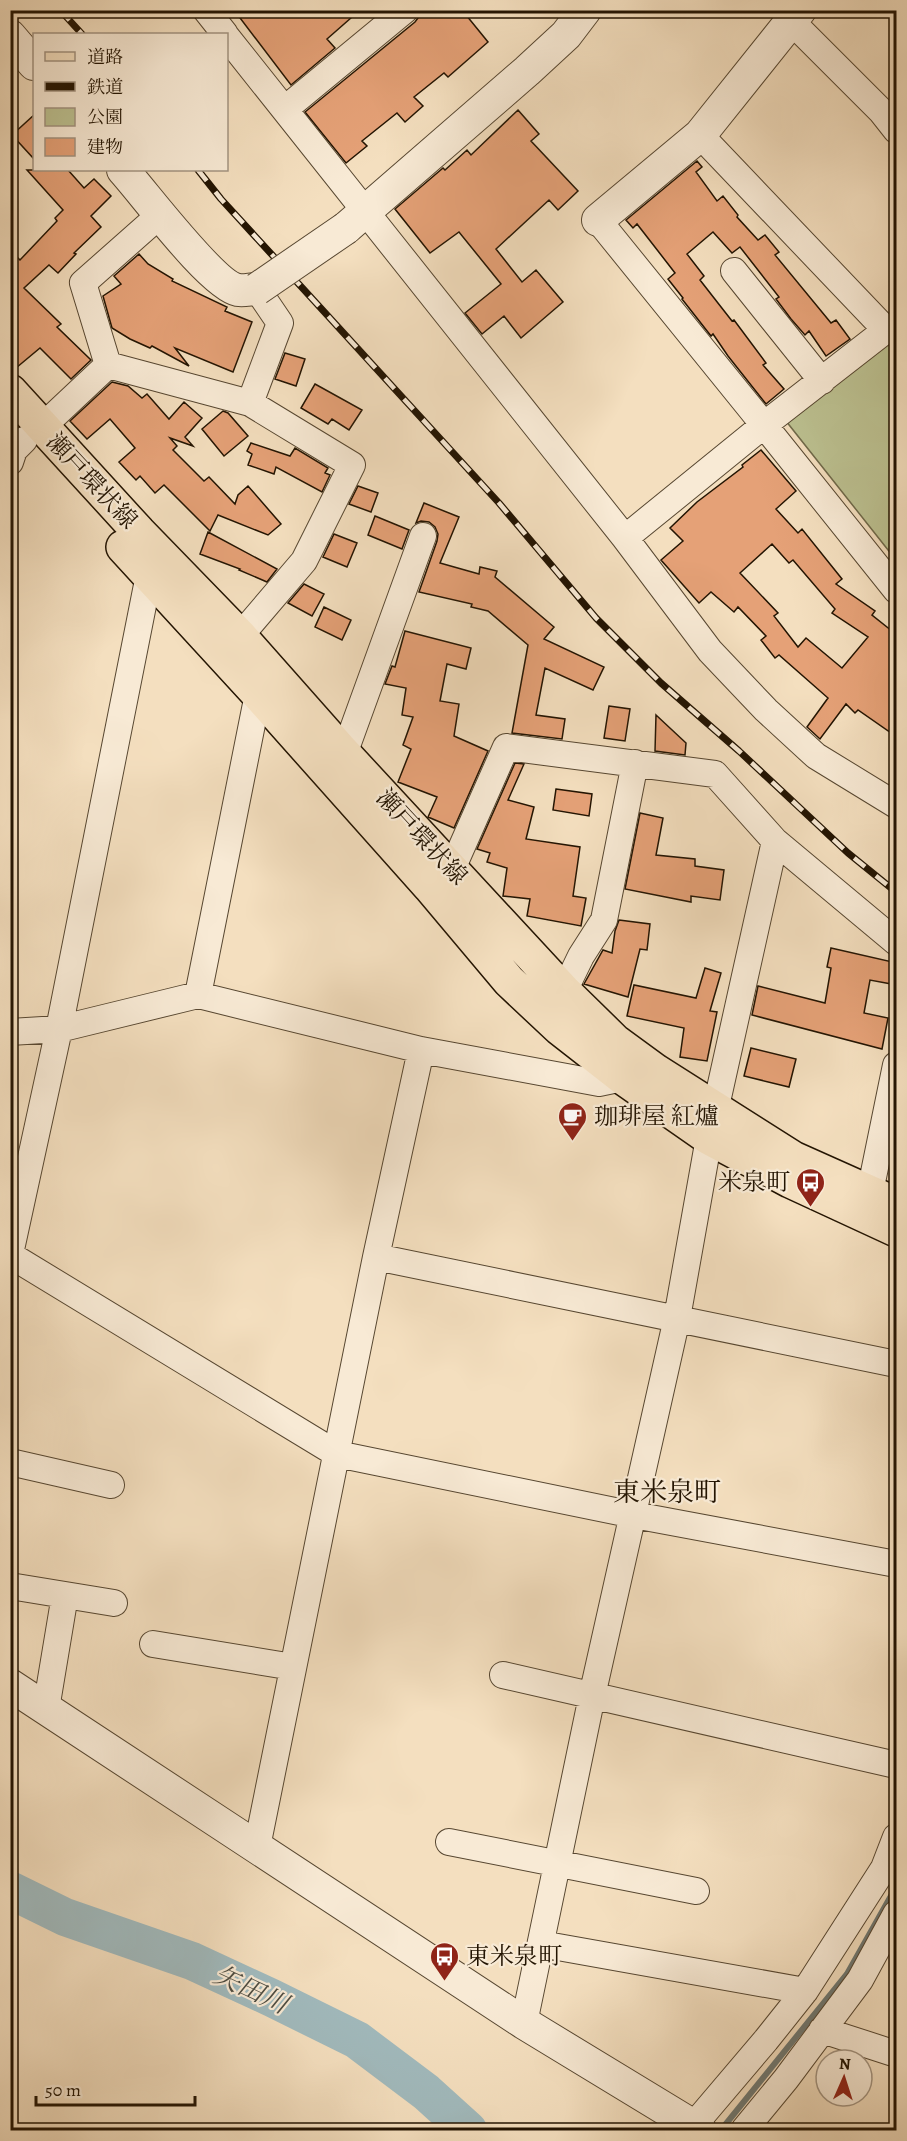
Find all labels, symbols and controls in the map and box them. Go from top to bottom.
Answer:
legend [33,33,228,171]
text: 道路 [87,45,123,69]
text: 鉄道 [87,75,123,99]
text: 公園 [87,105,123,129]
text: 建物 [87,135,123,159]
street label: 瀬戸環状線 [39,426,145,536]
street label: 瀬戸環状線 [369,782,475,892]
cafe icon: 珈琲屋 紅爐 [557,1100,589,1142]
place label: 珈琲屋 紅爐 [594,1100,719,1132]
place label: 米泉町 [718,1166,790,1198]
bus stop icon: 米泉町 [795,1166,827,1208]
district label: 東米泉町 [613,1474,721,1510]
bus stop icon: 東米泉町 [429,1940,461,1982]
place label: 東米泉町 [466,1940,562,1972]
water label: 矢田川 [208,1957,296,2023]
north arrow [814,2048,874,2108]
text: N [838,2053,851,2075]
scale bar [36,2069,195,2107]
text: 50 m [45,2078,81,2102]

